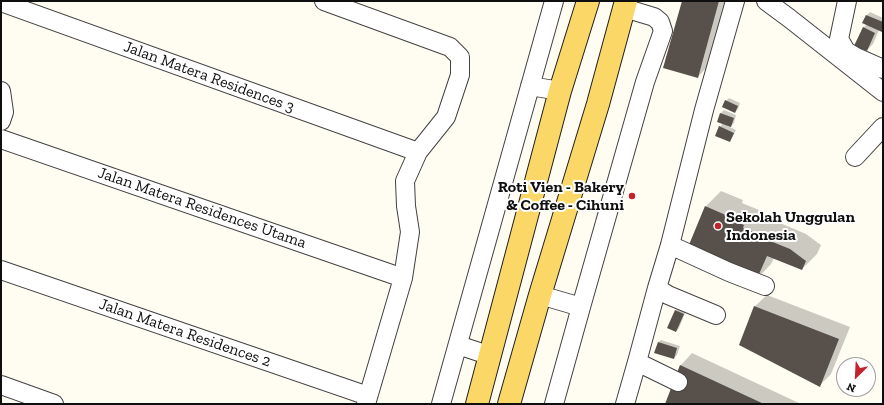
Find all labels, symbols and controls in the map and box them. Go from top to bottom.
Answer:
street label: Jalan Matera Residences 3 [121,37,297,117]
street label: Jalan Matera Residences Utama [95,163,309,253]
place label: Roti Vien - Bakery & Coffee - Cihuni [498,177,624,215]
marker: Roti Vien - Bakery & Coffee - Cihuni [627,191,637,201]
place label: Sekolah Unggulan Indonesia [726,207,855,245]
marker: Sekolah Unggulan Indonesia [713,221,723,231]
street label: Jalan Matera Residences 2 [97,295,273,371]
north arrow [836,357,876,397]
text: N [845,380,858,395]

